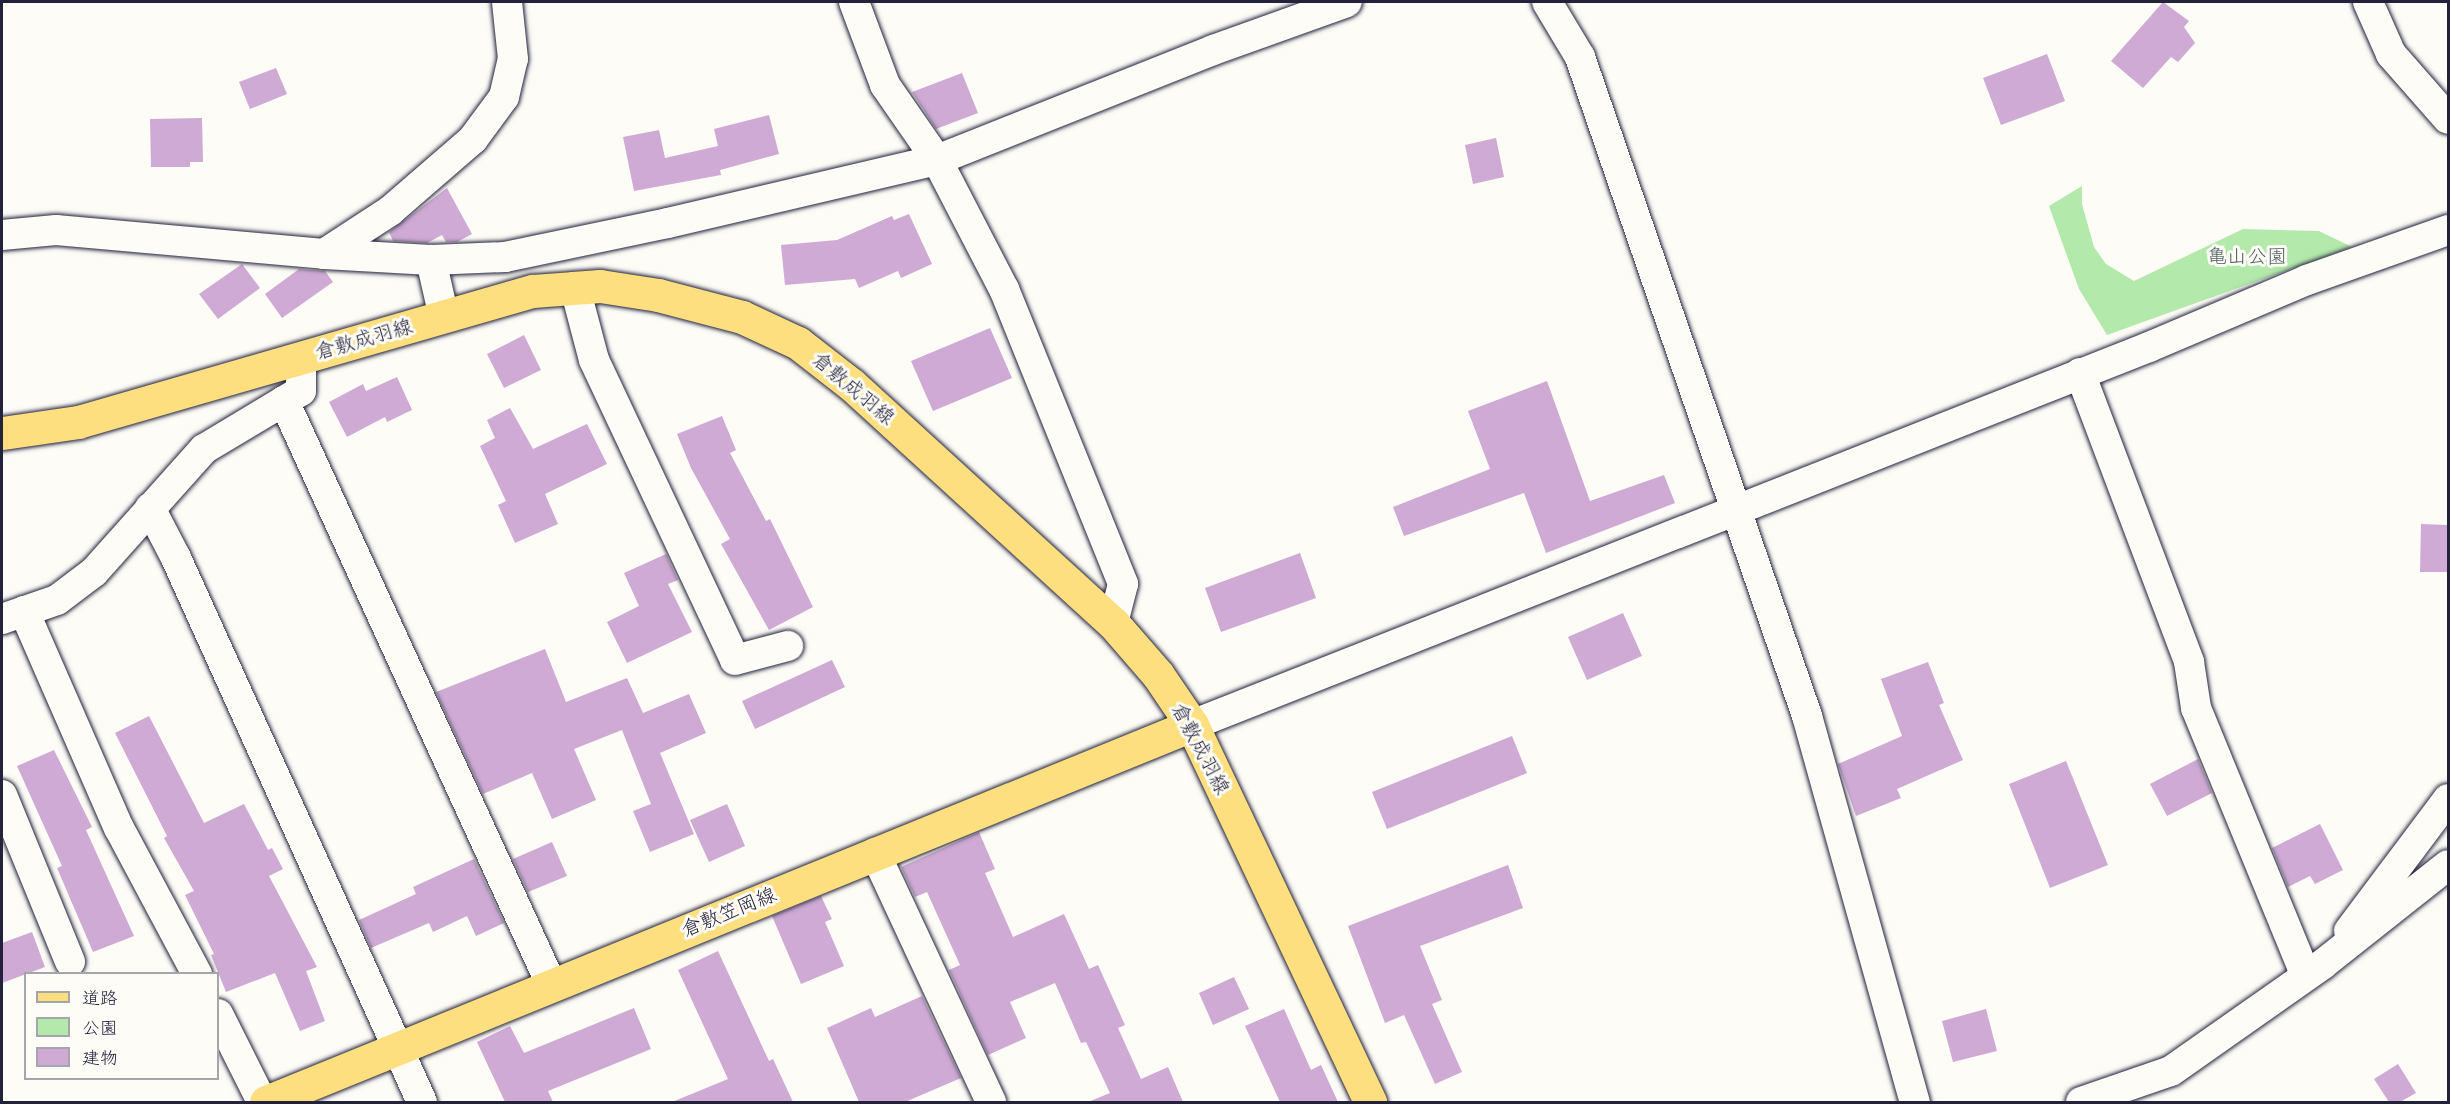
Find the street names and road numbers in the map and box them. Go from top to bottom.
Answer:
street label: 倉敷成羽線 [313,315,415,365]
street label: 倉敷成羽線 [807,348,899,430]
street label: 倉敷成羽線 [1166,699,1234,799]
street label: 倉敷笠岡線 [678,883,780,943]

